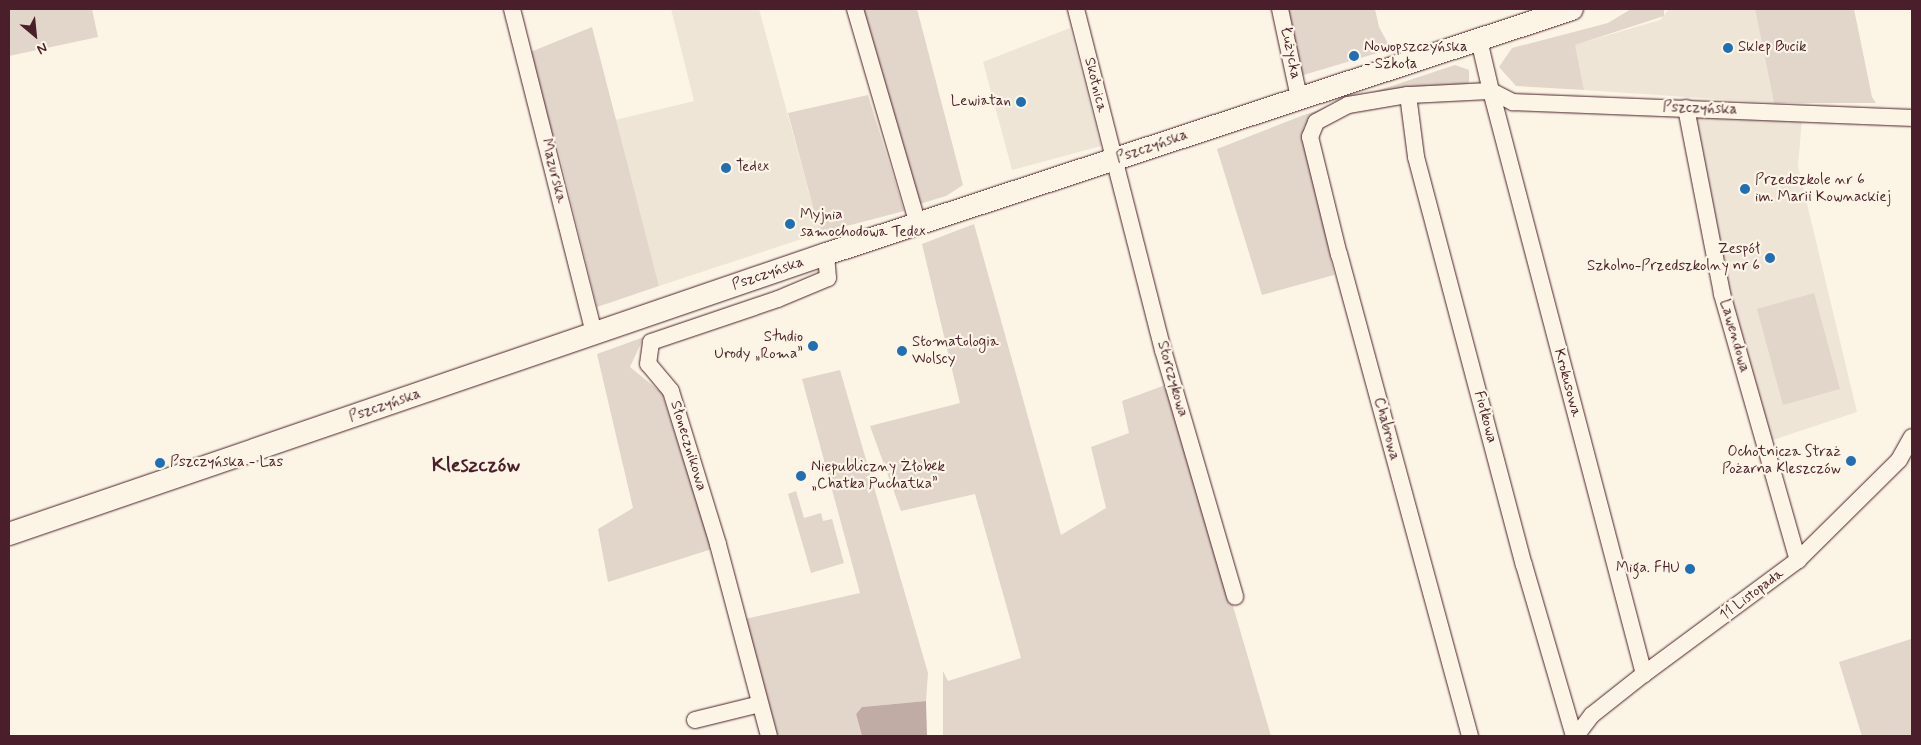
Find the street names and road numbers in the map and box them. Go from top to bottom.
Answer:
street label: Łużycka [1276,25,1304,81]
street label: Skotnica [1080,56,1110,114]
street label: Pszczyńska [1662,99,1738,119]
street label: Pszczyńska [1114,126,1190,168]
street label: Mazurska [536,137,570,205]
street label: Pszczyńska [730,253,806,295]
street label: Lawendowa [1715,297,1753,375]
street label: Storczykowa [1153,339,1191,419]
street label: Krokusowa [1549,347,1585,419]
street label: Pszczyńska [347,385,423,427]
street label: Fiołkowa [1469,389,1501,445]
street label: Chabrowa [1369,396,1403,462]
street label: Słonecznikowa [666,399,710,493]
street label: 11 Listopada [1716,565,1788,625]

